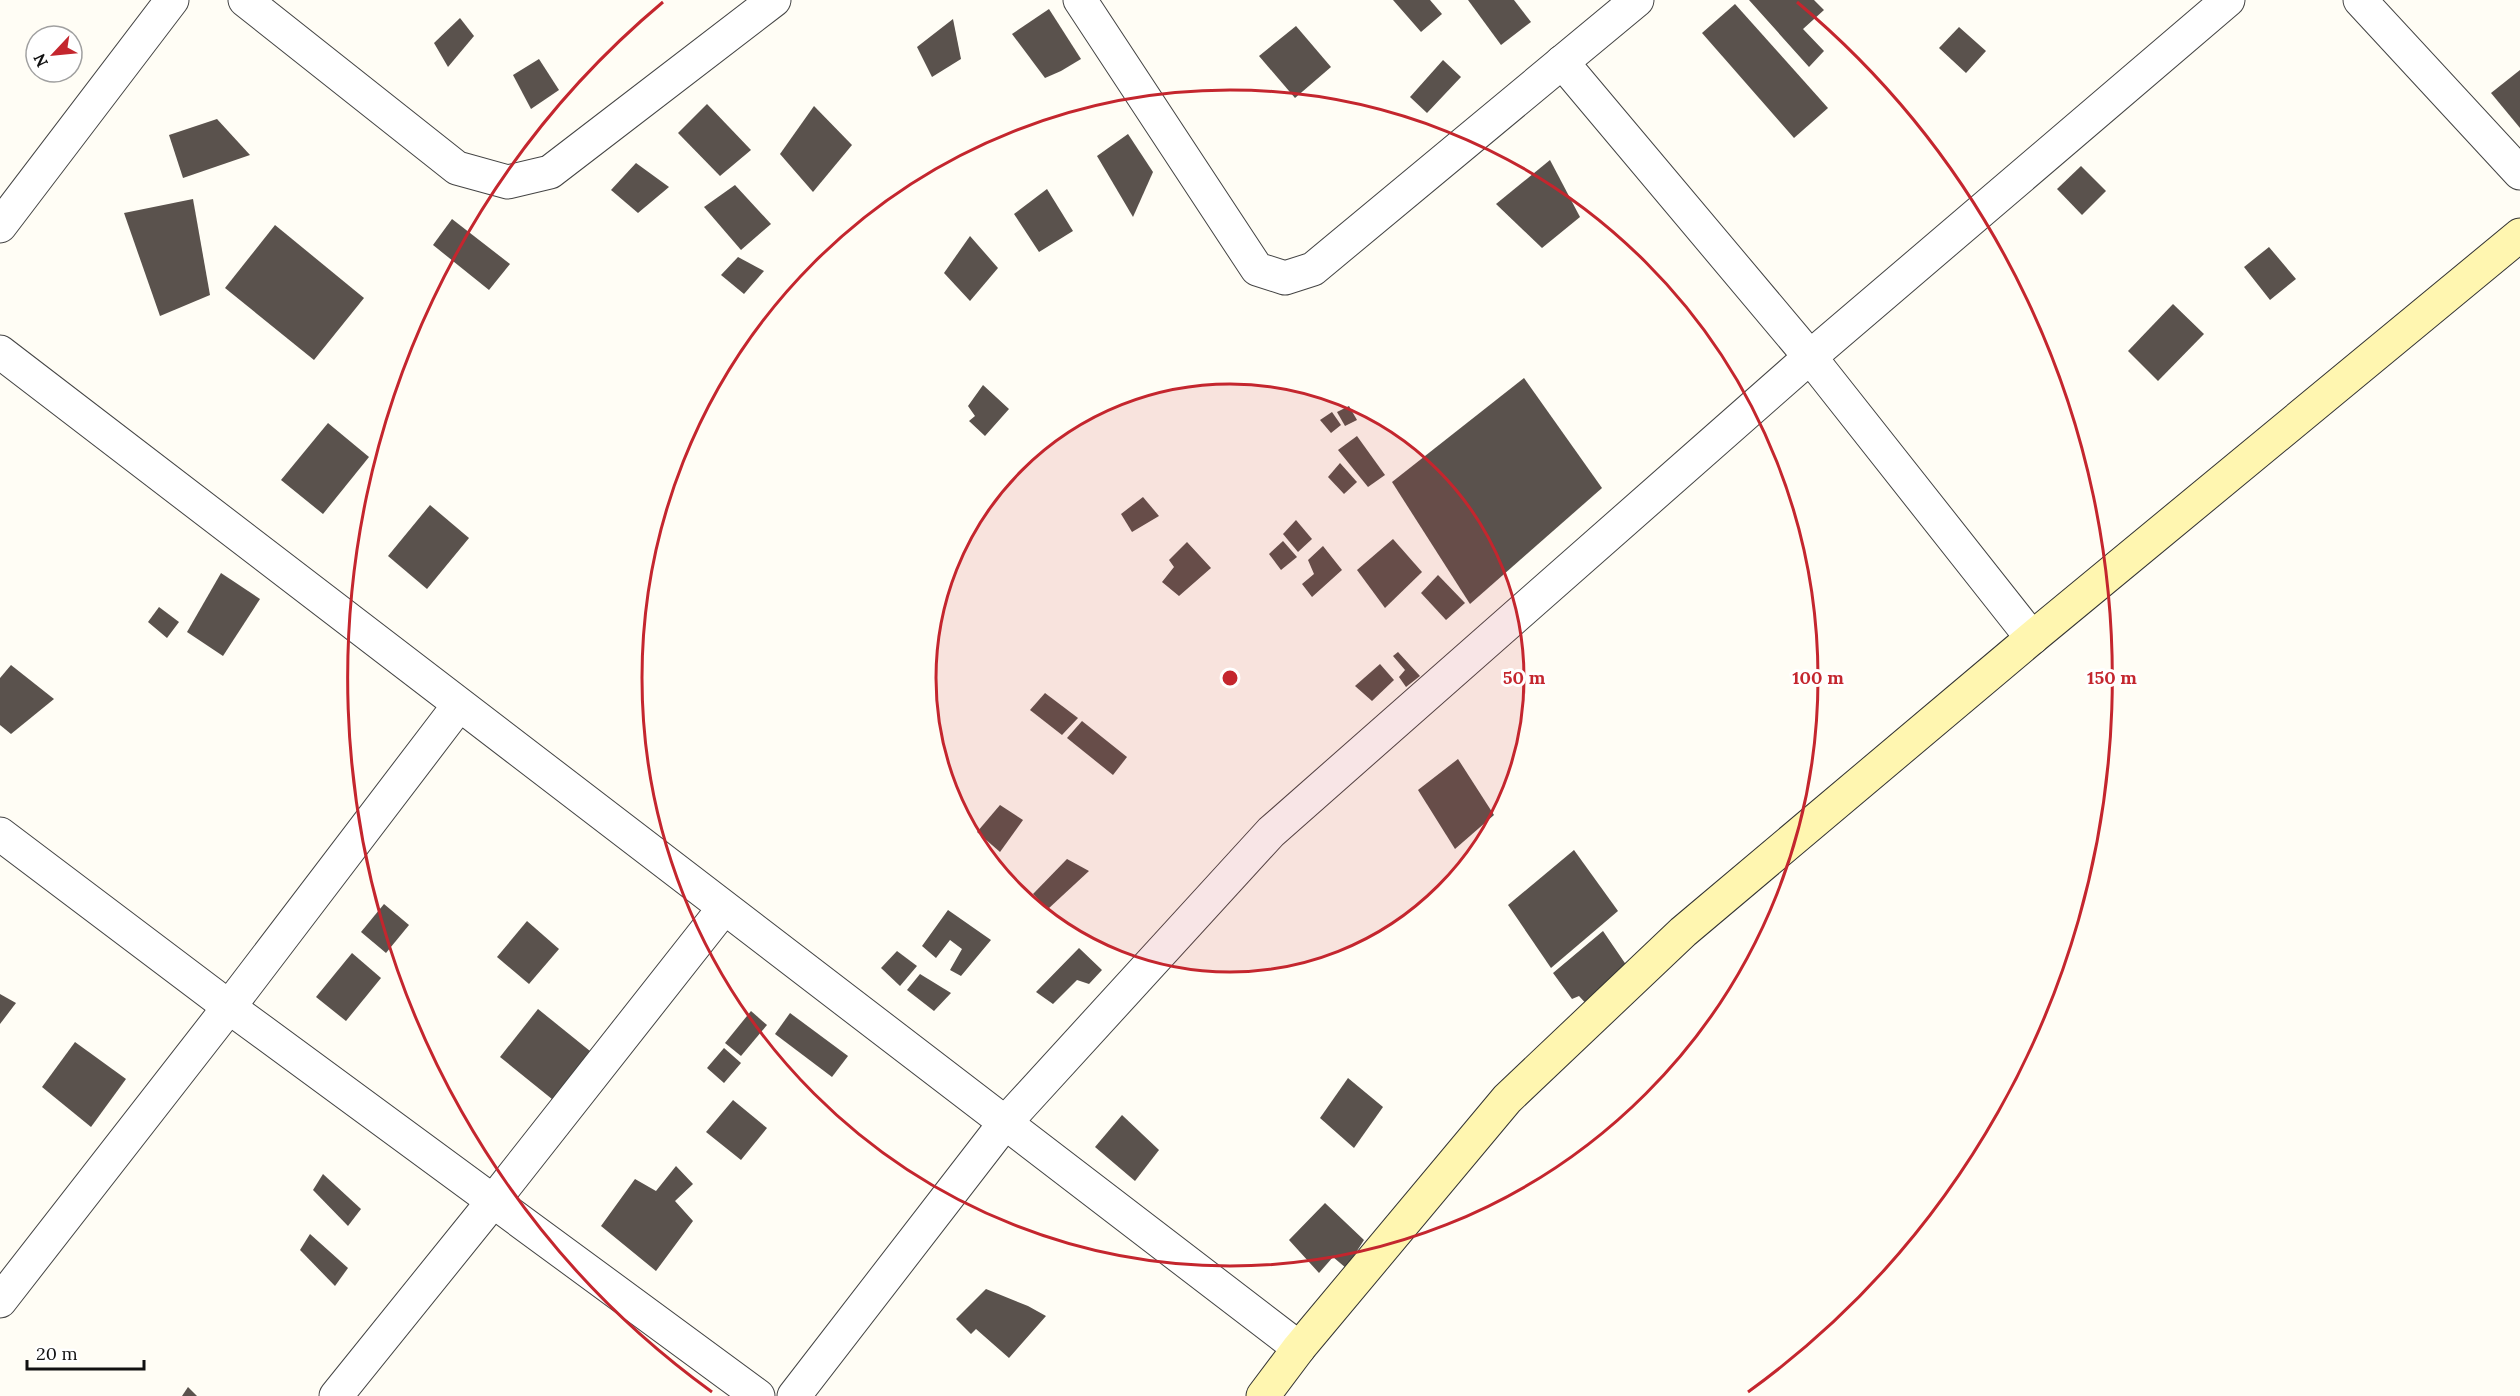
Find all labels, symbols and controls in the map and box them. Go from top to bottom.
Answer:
north arrow [24,24,84,84]
text: N [29,51,52,71]
text: 50 m [1503,666,1546,689]
text: 100 m [1792,666,1844,689]
text: 150 m [2087,666,2137,689]
centre of rings [1220,668,1240,688]
scale bar [27,1333,144,1371]
text: 20 m [36,1342,78,1365]

